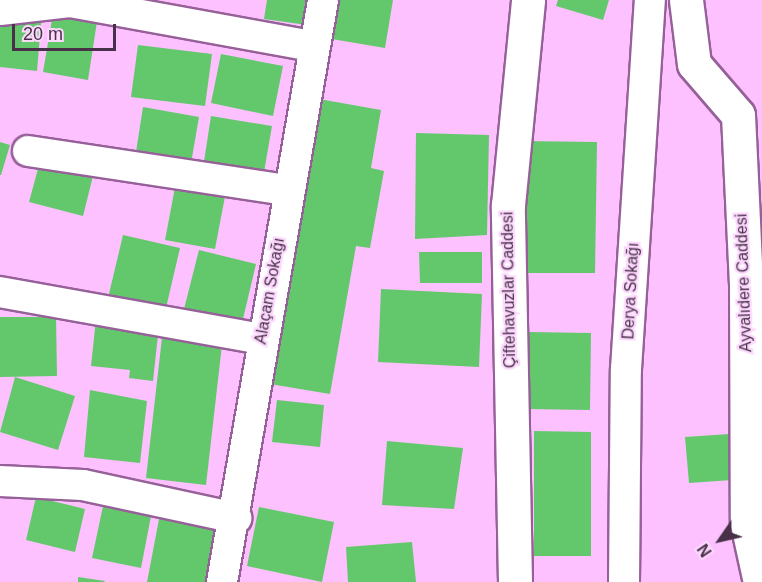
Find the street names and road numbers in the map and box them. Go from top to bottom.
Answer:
street label: Çiftehavuzlar Caddesi [498,212,520,368]
street label: Ayvalıdere Caddesi [732,213,756,353]
street label: Alaçam Sokağı [251,236,289,346]
street label: Derya Sokağı [619,242,643,340]

